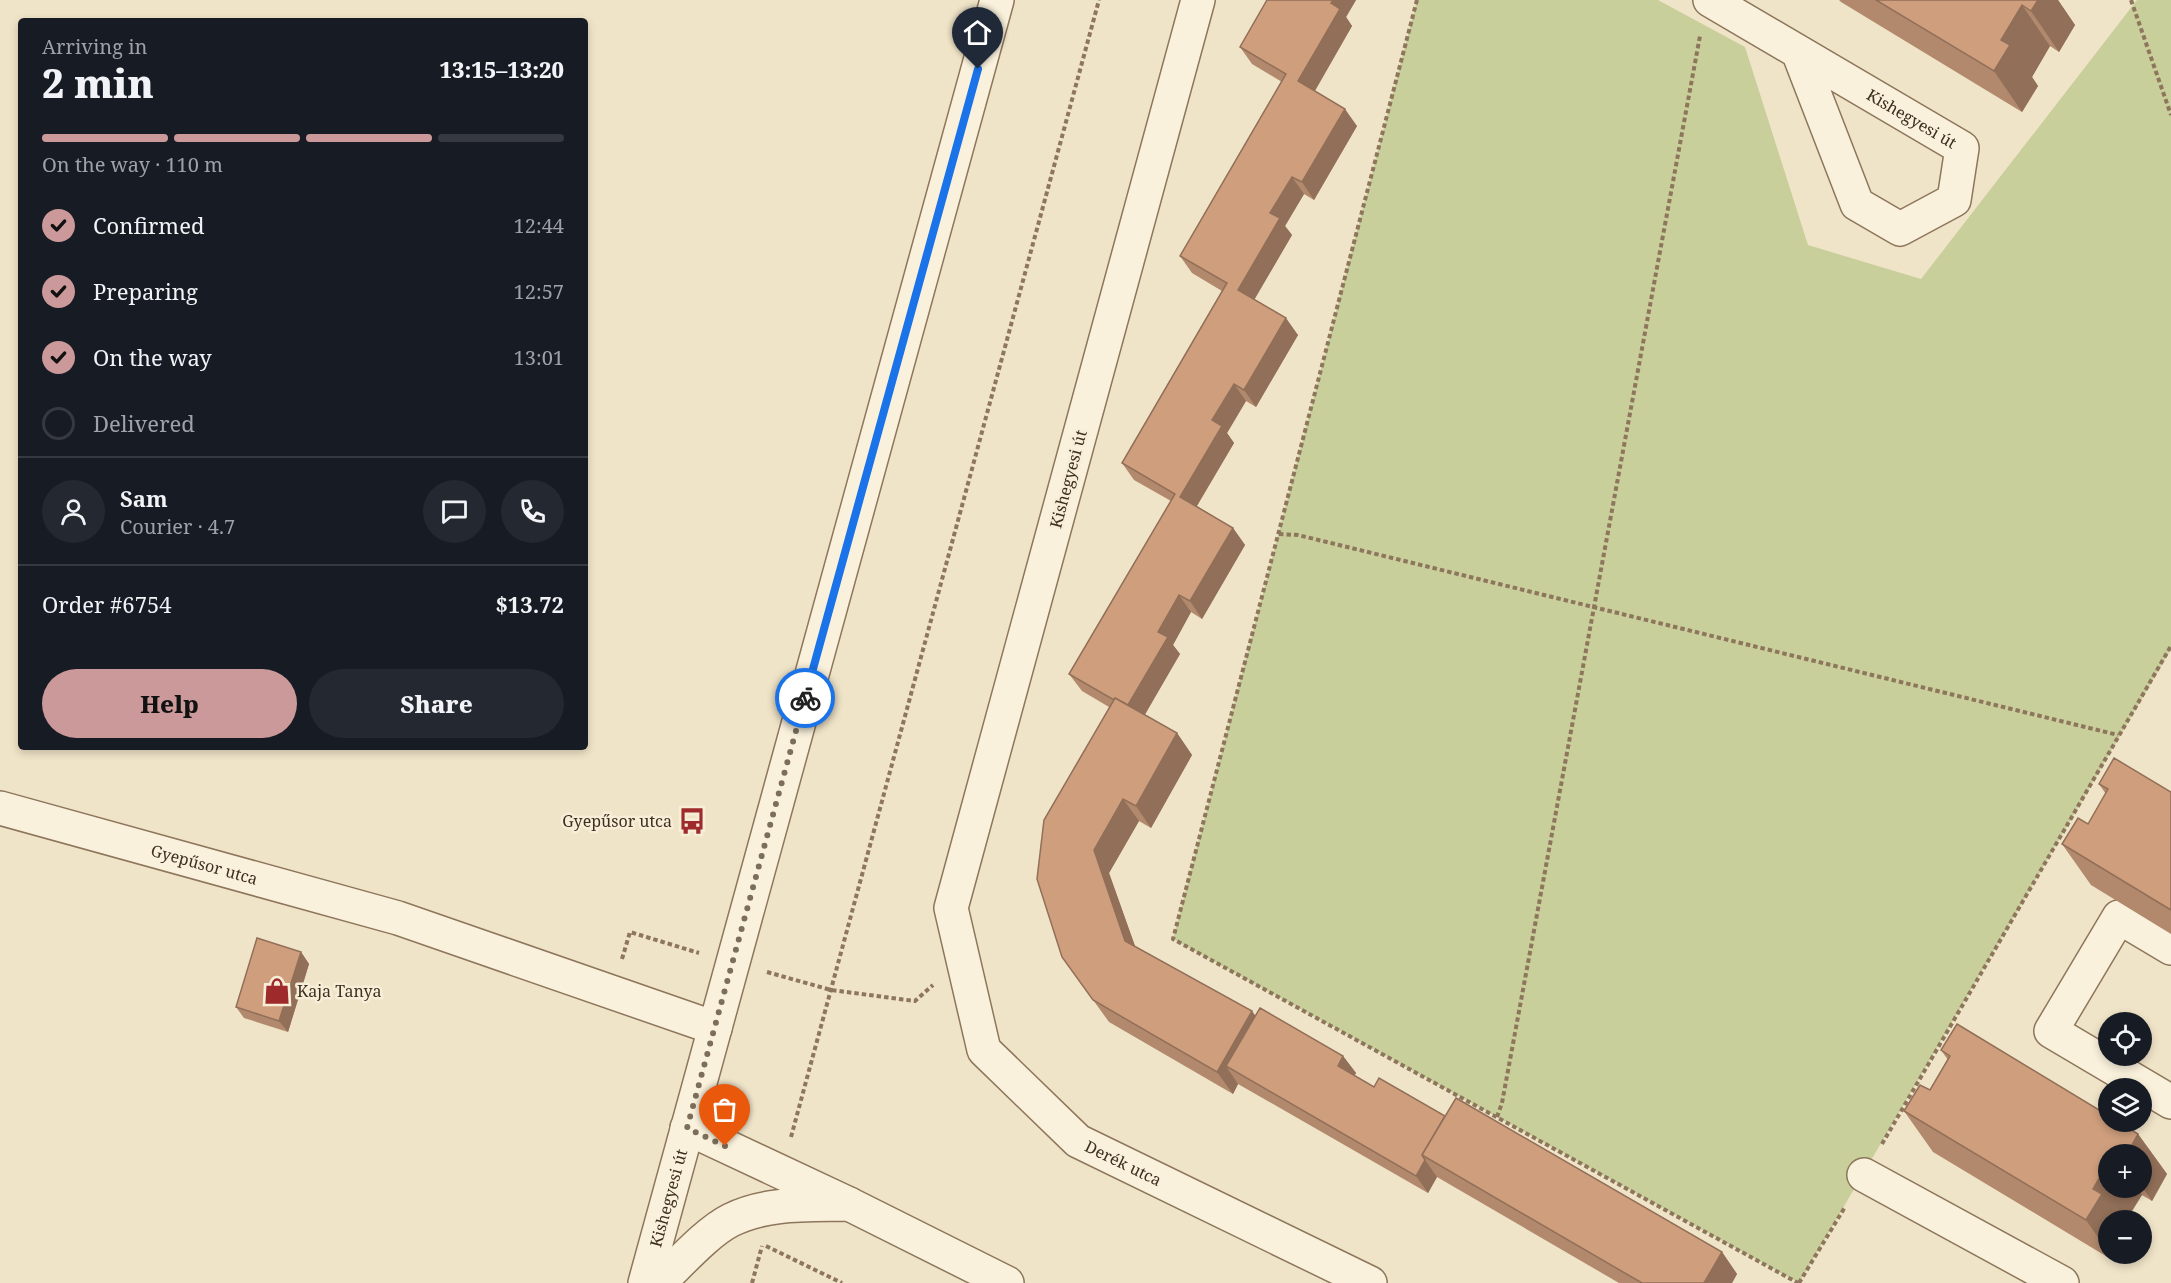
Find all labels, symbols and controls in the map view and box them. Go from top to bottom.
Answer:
pin [952,7,1003,69]
icon: home [961,16,994,49]
text: Arriving in [42,33,147,60]
text: 13:15–13:20 [440,54,564,84]
text: 2 min [42,56,154,109]
street label: Kishegyesi út [1863,83,1961,154]
text: On the way · 110 m [42,151,223,178]
icon: check [42,209,75,242]
text: Confirmed [93,210,204,240]
text: 12:44 [514,212,564,239]
icon: check [42,275,75,308]
text: Preparing [93,276,198,306]
text: 12:57 [514,278,564,305]
icon: check [42,341,75,374]
text: On the way [93,342,212,372]
text: 13:01 [514,344,564,371]
text: Delivered [93,408,195,438]
street label: Kishegyesi út [1044,427,1092,531]
button: person [42,480,105,543]
button: chat [423,480,486,543]
button: phone [501,480,564,543]
text: Sam [120,483,168,513]
text: Courier · 4.7 [120,513,235,540]
text: Order #6754 [42,589,172,619]
text: $13.72 [495,589,564,619]
courier [775,668,835,728]
button: Help [42,669,297,738]
button: Share [309,669,564,738]
icon: bike [789,682,822,715]
bus stop icon: Gyepűsor utca [677,806,707,836]
place label: Gyepűsor utca [562,810,672,832]
street label: Gyepűsor utca [148,839,260,890]
shop icon: Kaja Tanya [262,976,292,1006]
place label: Kaja Tanya [297,980,382,1002]
map controls [2098,1012,2152,1264]
button: locate [2098,1012,2152,1066]
button: layers [2098,1078,2152,1132]
pin [699,1084,750,1146]
icon: bag [708,1093,741,1126]
street label: Derék utca [1081,1135,1165,1191]
button: + [2098,1144,2152,1198]
street label: Kishegyesi út [644,1146,692,1250]
button: − [2098,1210,2152,1264]

